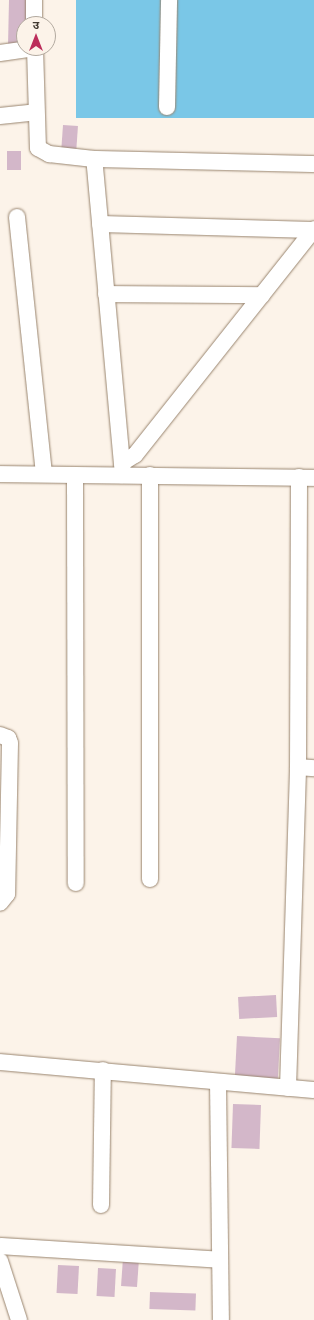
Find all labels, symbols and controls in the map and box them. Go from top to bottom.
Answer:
north arrow [16,16,56,56]
text: उ [33,18,39,32]

